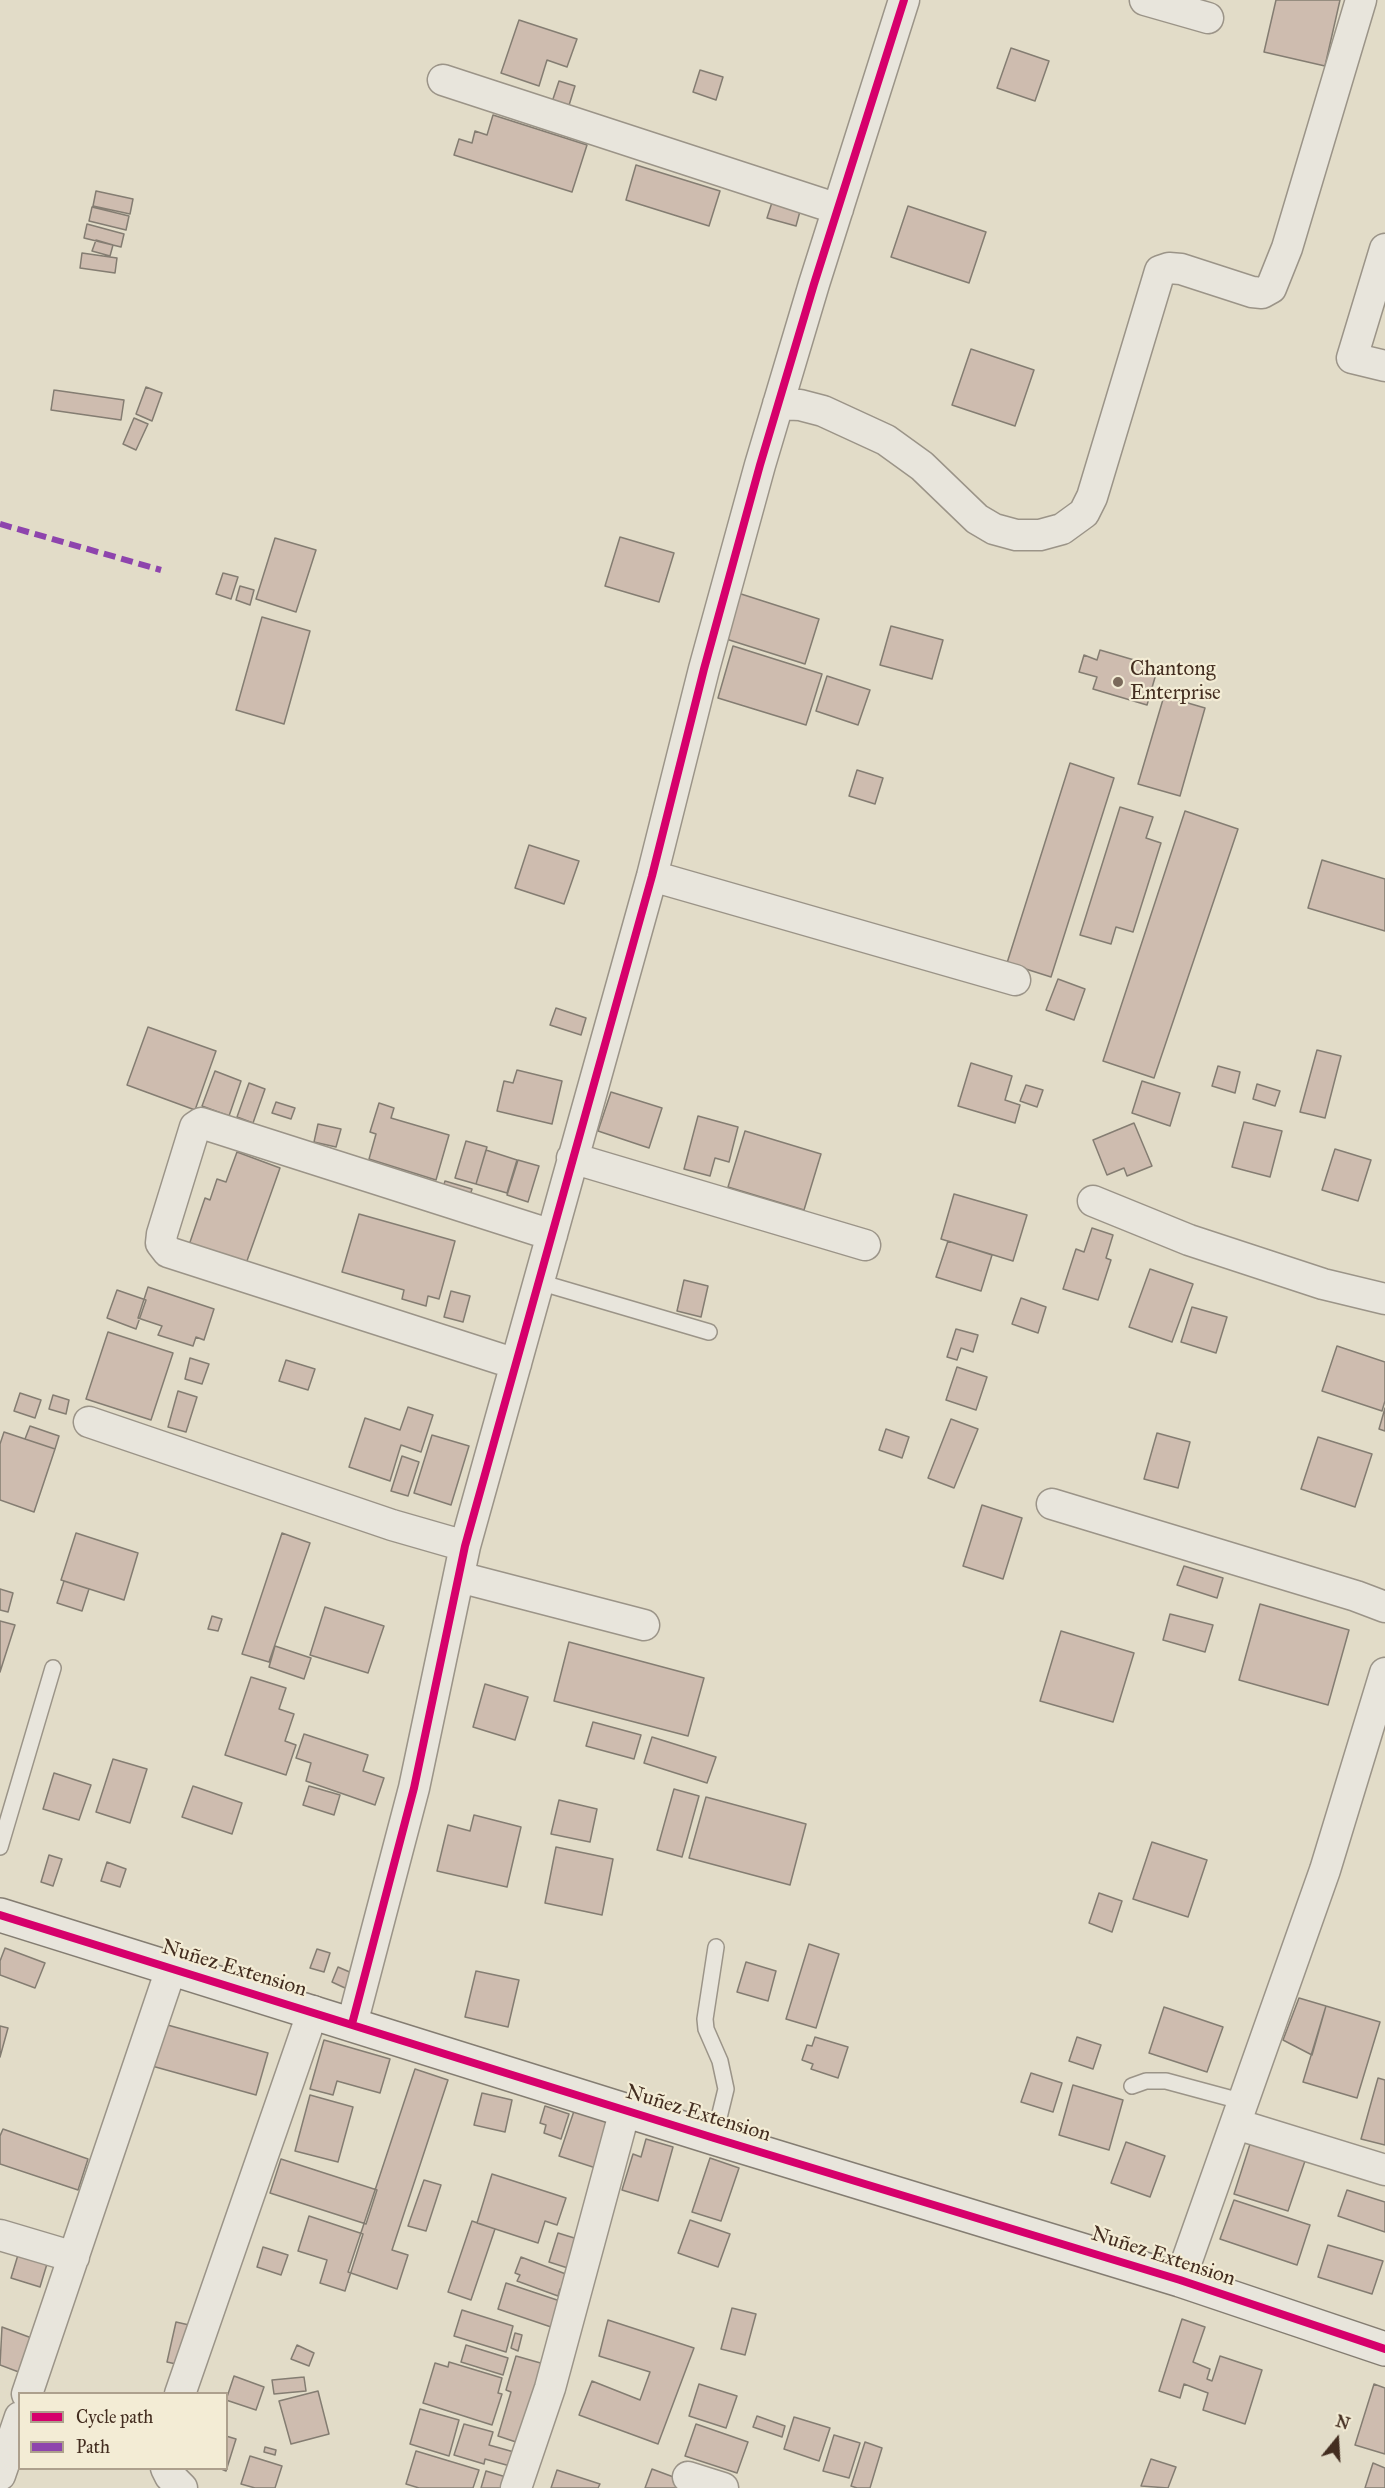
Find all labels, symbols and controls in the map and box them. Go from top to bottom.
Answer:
place label: Chantong Enterprise [1130,657,1221,707]
marker: Chantong Enterprise [1111,675,1125,689]
street label: Nuñez Extension [158,1935,310,2003]
street label: Nuñez Extension [622,2080,774,2148]
street label: Nuñez Extension [1088,2222,1238,2292]
legend [18,2392,228,2470]
text: Cycle path [76,2406,153,2428]
north arrow [1307,2410,1367,2470]
text: N [1333,2411,1352,2434]
text: Path [76,2436,110,2458]

